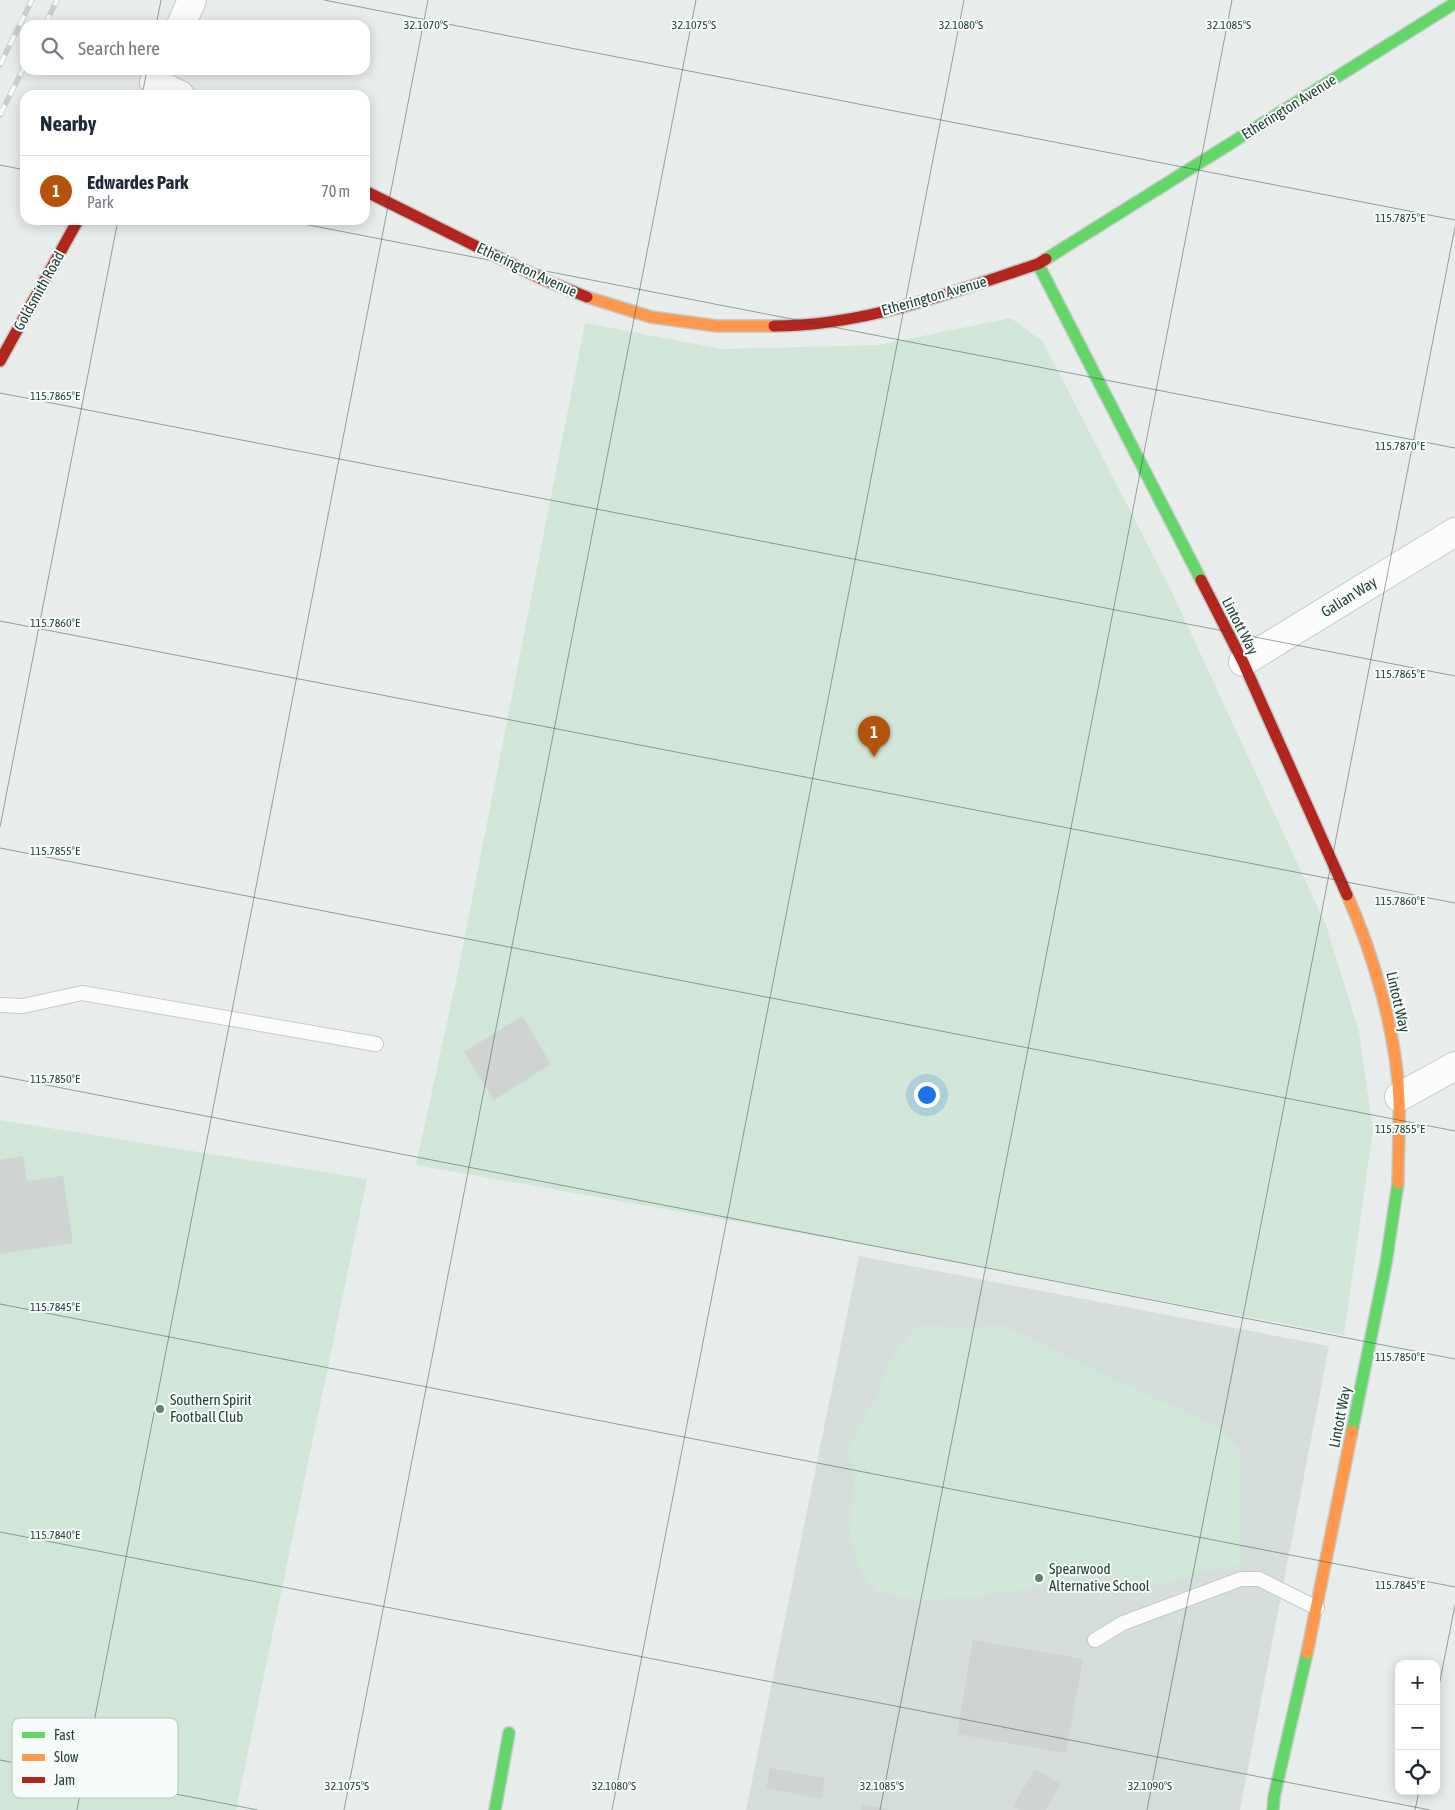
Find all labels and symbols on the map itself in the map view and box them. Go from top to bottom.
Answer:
text: 32.1070°S [404,18,448,32]
text: 32.1075°S [672,18,716,32]
text: 32.1080°S [939,18,983,32]
text: 32.1085°S [1207,18,1251,32]
street label: Etherington Avenue [1238,71,1339,143]
text: 115.7875°E [1375,211,1425,225]
street label: Etherington Avenue [474,239,580,300]
street label: Goldsmith Road [10,248,67,333]
street label: Etherington Avenue [879,272,989,319]
text: 115.7865°E [30,389,80,403]
text: 115.7870°E [1375,439,1425,453]
street label: Galian Way [1318,573,1380,620]
street label: Lintott Way [1219,594,1262,657]
text: 115.7860°E [30,616,80,630]
text: 115.7865°E [1375,667,1425,681]
pin: 1 [858,716,890,757]
text: 115.7855°E [30,844,80,858]
text: 115.7860°E [1375,894,1425,908]
street label: Lintott Way [1383,970,1414,1034]
text: 115.7850°E [30,1072,80,1086]
your location [914,1082,940,1108]
text: 115.7855°E [1375,1122,1425,1136]
text: 115.7845°E [30,1300,80,1314]
text: 115.7850°E [1375,1350,1425,1364]
street label: Lintott Way [1325,1385,1354,1449]
place label: Southern Spirit Football Club [170,1391,252,1425]
marker: Southern Spirit Football Club [154,1403,166,1415]
text: 115.7840°E [30,1528,80,1542]
place label: Spearwood Alternative School [1049,1560,1150,1594]
marker: Spearwood Alternative School [1033,1572,1045,1584]
text: 115.7845°E [1375,1578,1425,1592]
legend [12,1718,178,1798]
text: Fast [54,1727,75,1743]
text: Slow [54,1749,79,1765]
text: Jam [54,1772,75,1788]
text: 32.1075°S [325,1779,369,1793]
text: 32.1080°S [592,1779,636,1793]
text: 32.1085°S [860,1779,904,1793]
text: 32.1090°S [1128,1779,1172,1793]

